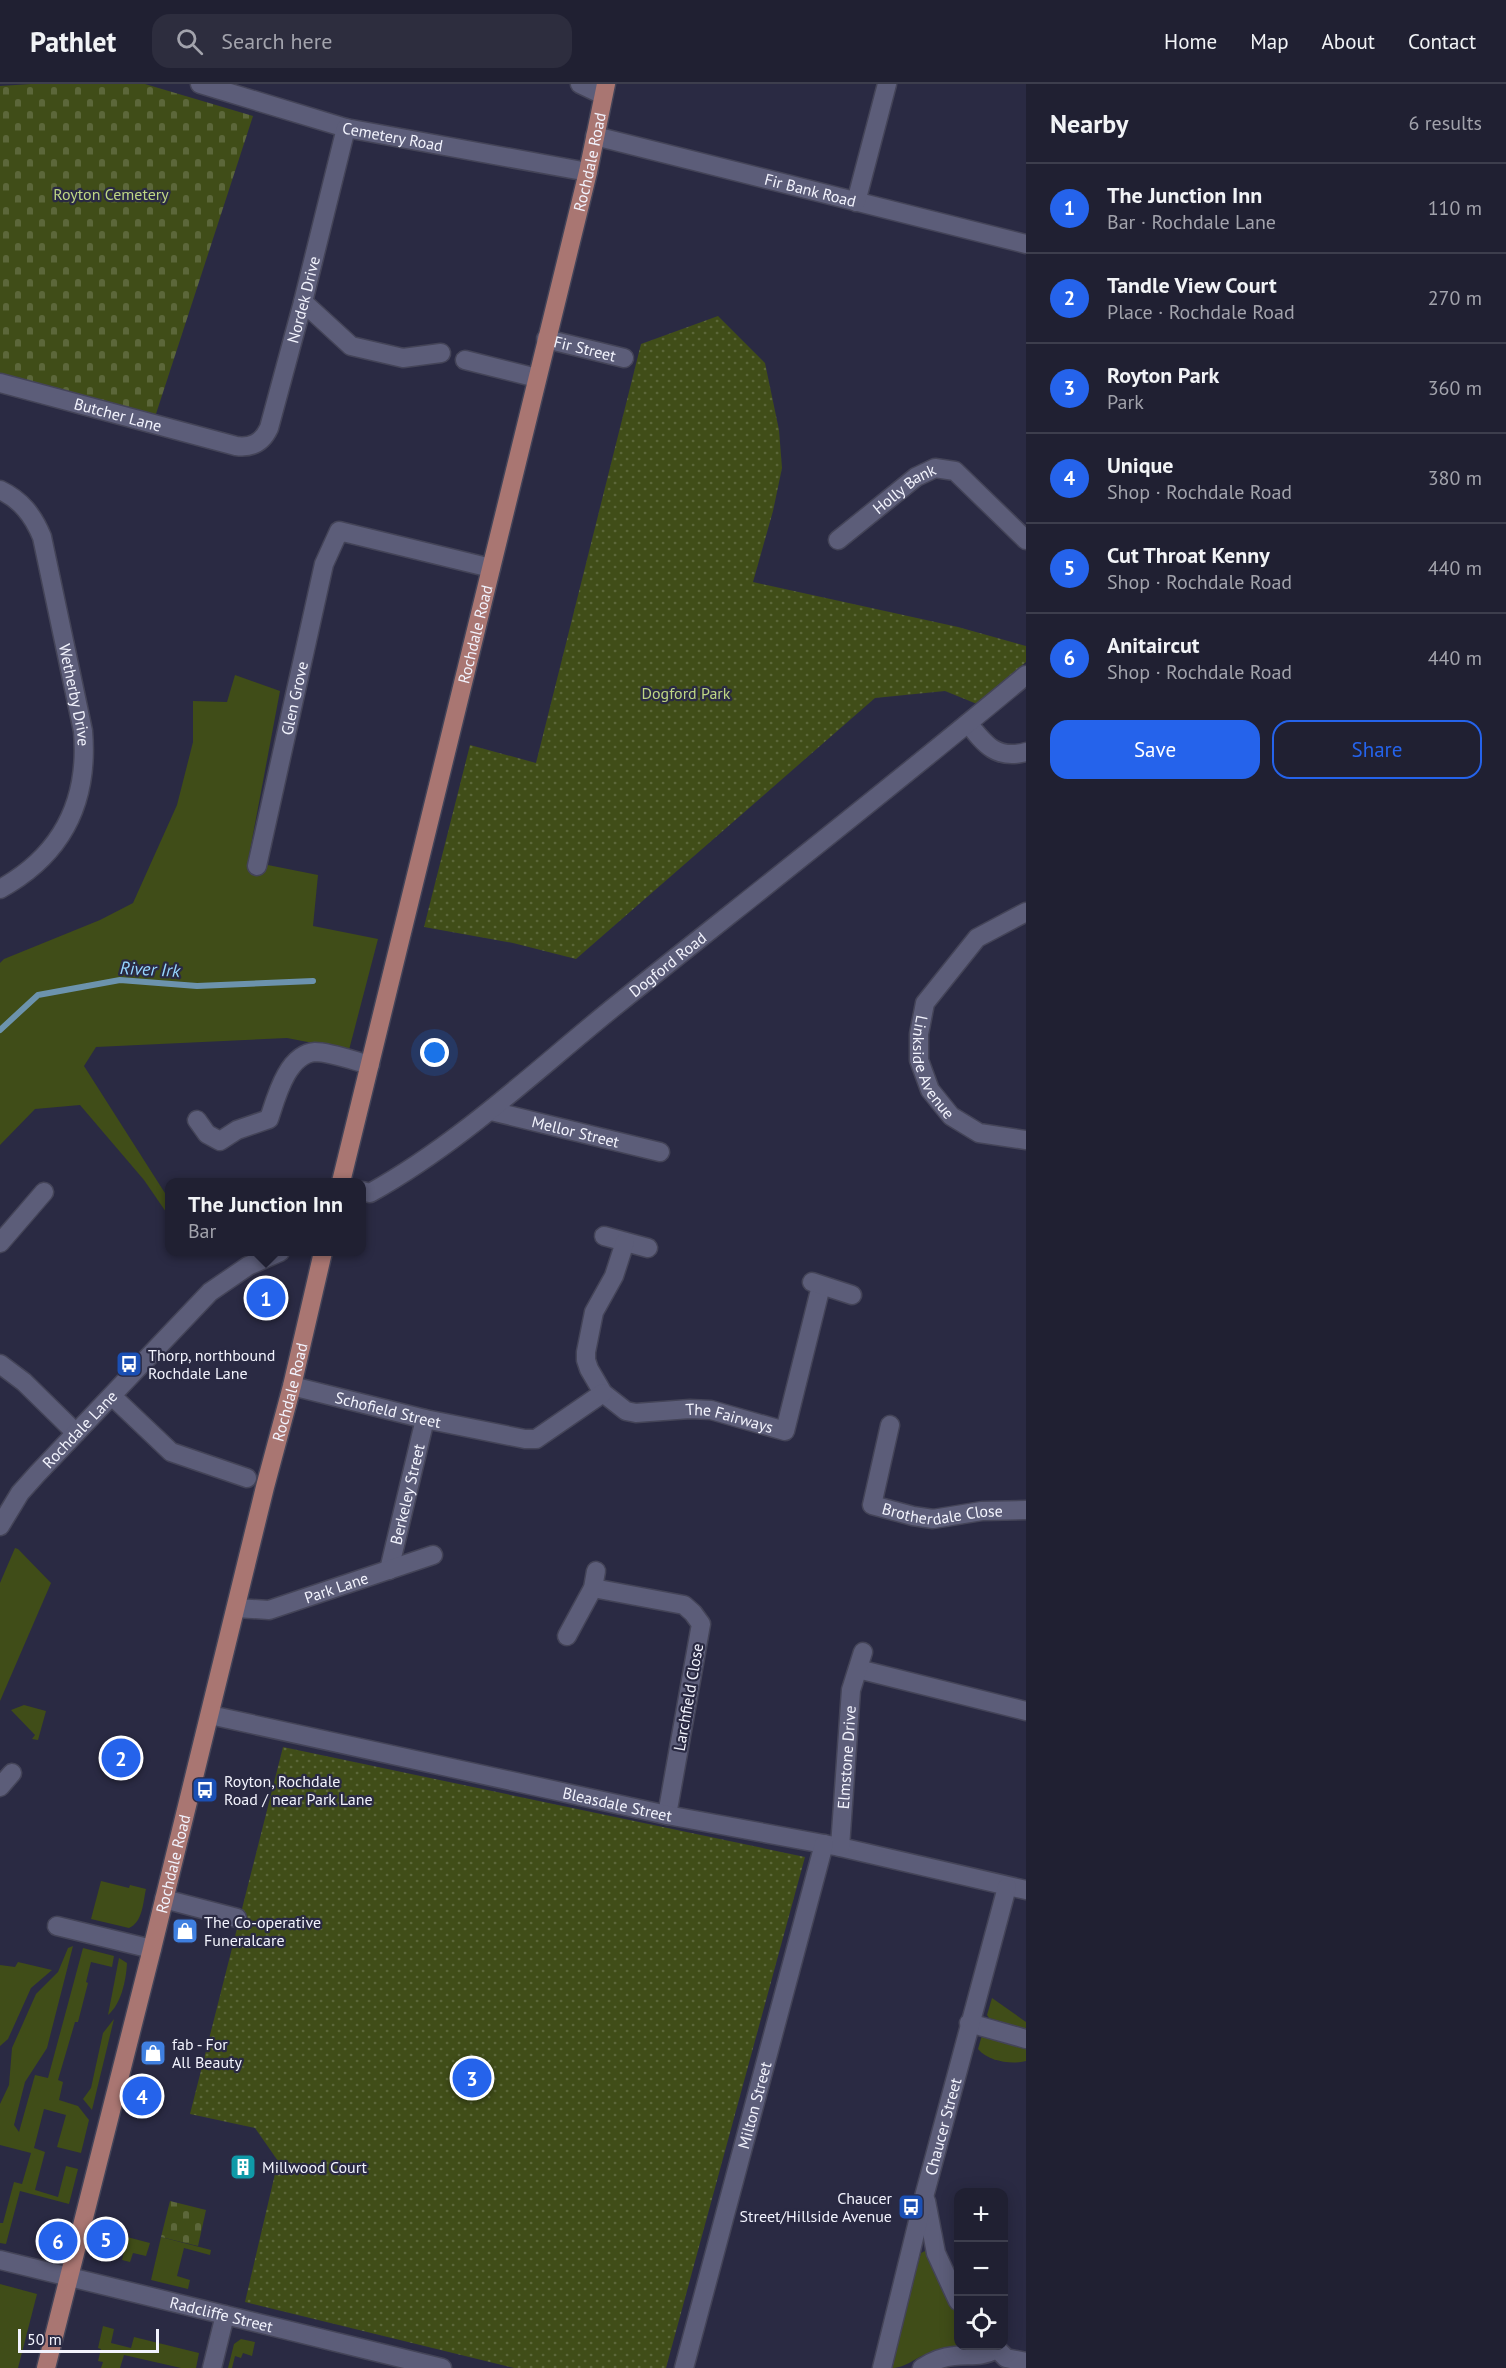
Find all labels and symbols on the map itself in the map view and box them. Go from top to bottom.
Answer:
street label: Rochdale Road [569,111,610,213]
street label: Cemetery Road [341,118,445,155]
street label: Fir Bank Road [762,169,858,211]
park label: Royton Cemetery [53,184,169,204]
street label: Nordek Drive [282,254,324,345]
street label: Fir Street [552,331,618,366]
street label: Butcher Lane [72,393,164,436]
street label: Holly Bank [868,459,939,518]
street label: Rochdale Road [453,583,497,686]
street label: Wetherby Drive [55,642,94,747]
street label: Glen Grove [276,659,312,737]
park label: Dogford Park [642,683,731,703]
street label: Dogford Road [625,927,710,1001]
water label: River Irk [119,956,182,982]
street label: Linkside Avenue [909,1014,959,1123]
your location [420,1038,449,1067]
street label: Mellor Street [530,1111,622,1152]
pin: 1 [246,1276,286,1320]
street label: Rochdale Road [268,1341,312,1443]
place label: Thorp, northbound Rochdale Lane [148,1345,275,1383]
bus stop icon: Thorp, northbound Rochdale Lane [114,1349,144,1379]
street label: Rochdale Lane [38,1386,121,1472]
street label: Schofield Street [333,1387,443,1432]
street label: The Fairways [685,1399,776,1437]
street label: Berkeley Street [385,1441,429,1547]
street label: Brotherdale Close [880,1498,1003,1529]
street label: Park Lane [302,1567,371,1607]
street label: Larchfield Close [669,1642,707,1752]
street label: Elmstone Drive [833,1705,860,1810]
pin: 2 [102,1736,140,1780]
place label: Royton, Rochdale Road / near Park Lane [224,1771,373,1809]
bus stop icon: Royton, Rochdale Road / near Park Lane [190,1775,220,1805]
street label: Bleasdale Street [561,1782,674,1826]
street label: Rochdale Road [151,1812,195,1915]
place label: The Co-operative Funeralcare [204,1912,321,1950]
shop icon: The Co-operative Funeralcare [170,1916,200,1946]
place label: fab - For All Beauty [172,2034,242,2072]
shop icon: fab - For All Beauty [138,2038,168,2068]
pin: 3 [452,2056,492,2100]
street label: Milton Street [733,2059,776,2151]
pin: 4 [122,2074,162,2118]
street label: Chaucer Street [920,2075,966,2177]
building icon: Millwood Court [228,2152,258,2182]
place label: Millwood Court [262,2157,368,2177]
place label: Chaucer Street/Hillside Avenue [740,2188,893,2226]
bus stop icon: Chaucer Street/Hillside Avenue [896,2192,926,2222]
pin: 5 [86,2216,126,2262]
pin: 6 [38,2218,78,2264]
street label: Radcliffe Street [168,2292,276,2336]
scale bar [18,2326,159,2354]

